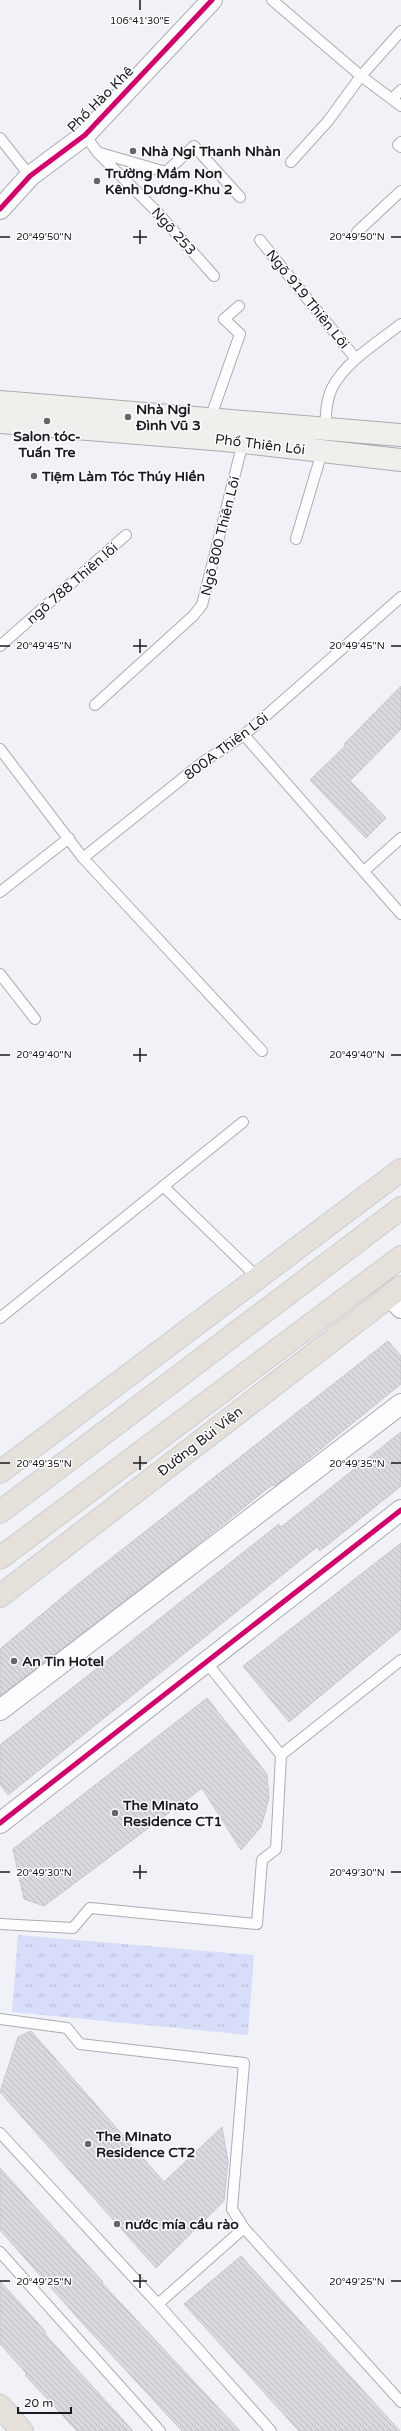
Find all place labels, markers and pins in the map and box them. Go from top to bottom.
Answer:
place label: Nhà Ngỉ Thanh Nhàn [141,143,281,160]
marker: Nhà Ngỉ Thanh Nhàn [128,146,138,156]
place label: Trường Mầm Non Kênh Dương-Khu 2 [104,165,233,198]
marker: Trường Mầm Non Kênh Dương-Khu 2 [92,176,102,186]
place label: Nhà Ngỉ Đình Vũ 3 [135,401,201,434]
marker: Nhà Ngỉ Đình Vũ 3 [123,412,133,422]
marker: Salon tóc- Tuấn Tre [42,416,52,426]
place label: Salon tóc- Tuấn Tre [13,428,81,461]
place label: Tiệm Làm Tóc Thúy Hiền [41,468,205,485]
marker: Tiệm Làm Tóc Thúy Hiền [29,471,39,481]
place label: An Tin Hotel [22,1653,104,1670]
marker: An Tin Hotel [9,1656,19,1666]
place label: The Minato Residence CT1 [122,1797,222,1830]
marker: The Minato Residence CT1 [110,1808,120,1818]
place label: The Minato Residence CT2 [95,2128,196,2161]
marker: The Minato Residence CT2 [83,2139,93,2149]
place label: nước mía cầu rào [125,2216,239,2233]
marker: nước mía cầu rào [112,2219,122,2229]

